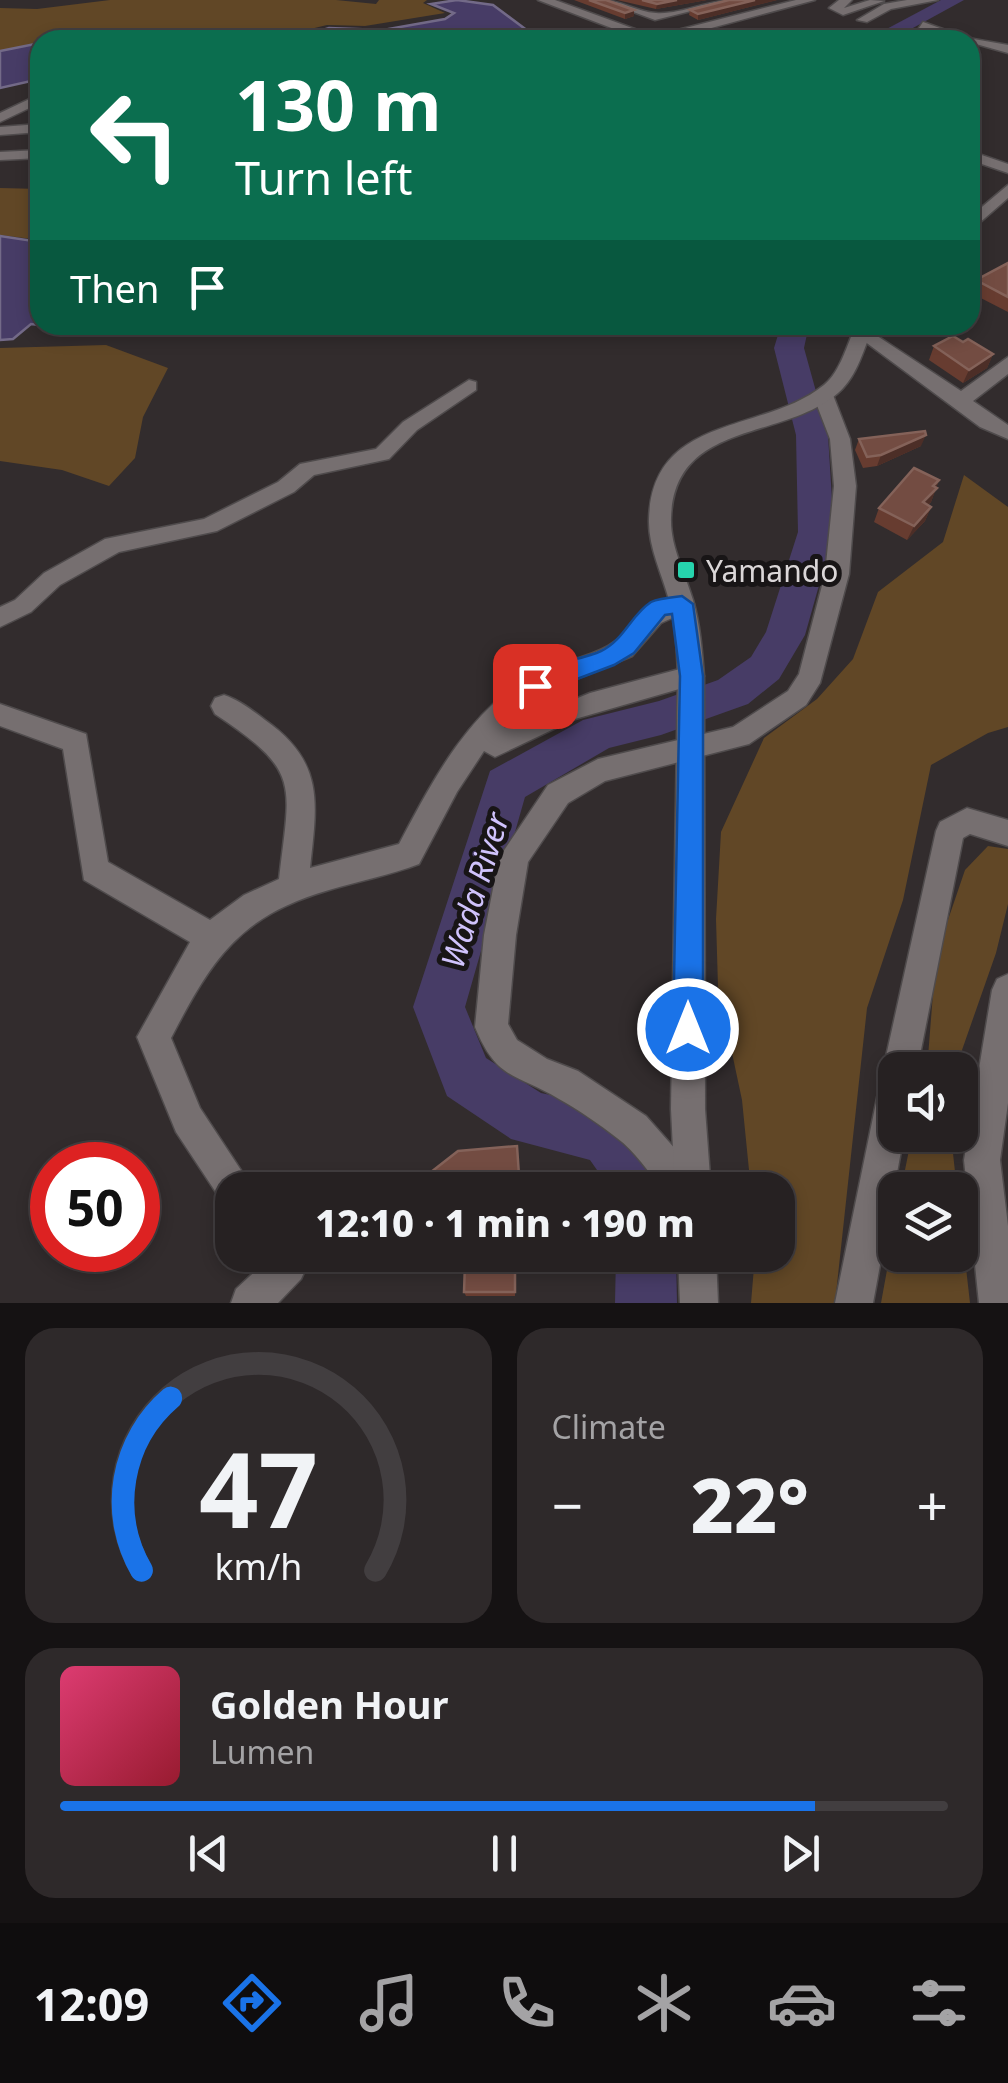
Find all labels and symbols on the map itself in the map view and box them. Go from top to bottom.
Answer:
place label: Yamando [706,550,838,591]
marker: Yamando [675,559,697,581]
pin [493,644,578,729]
water label: Wada River [430,806,518,973]
position arrow [636,977,740,1081]
speed limit sign: 50 [30,1142,160,1272]

